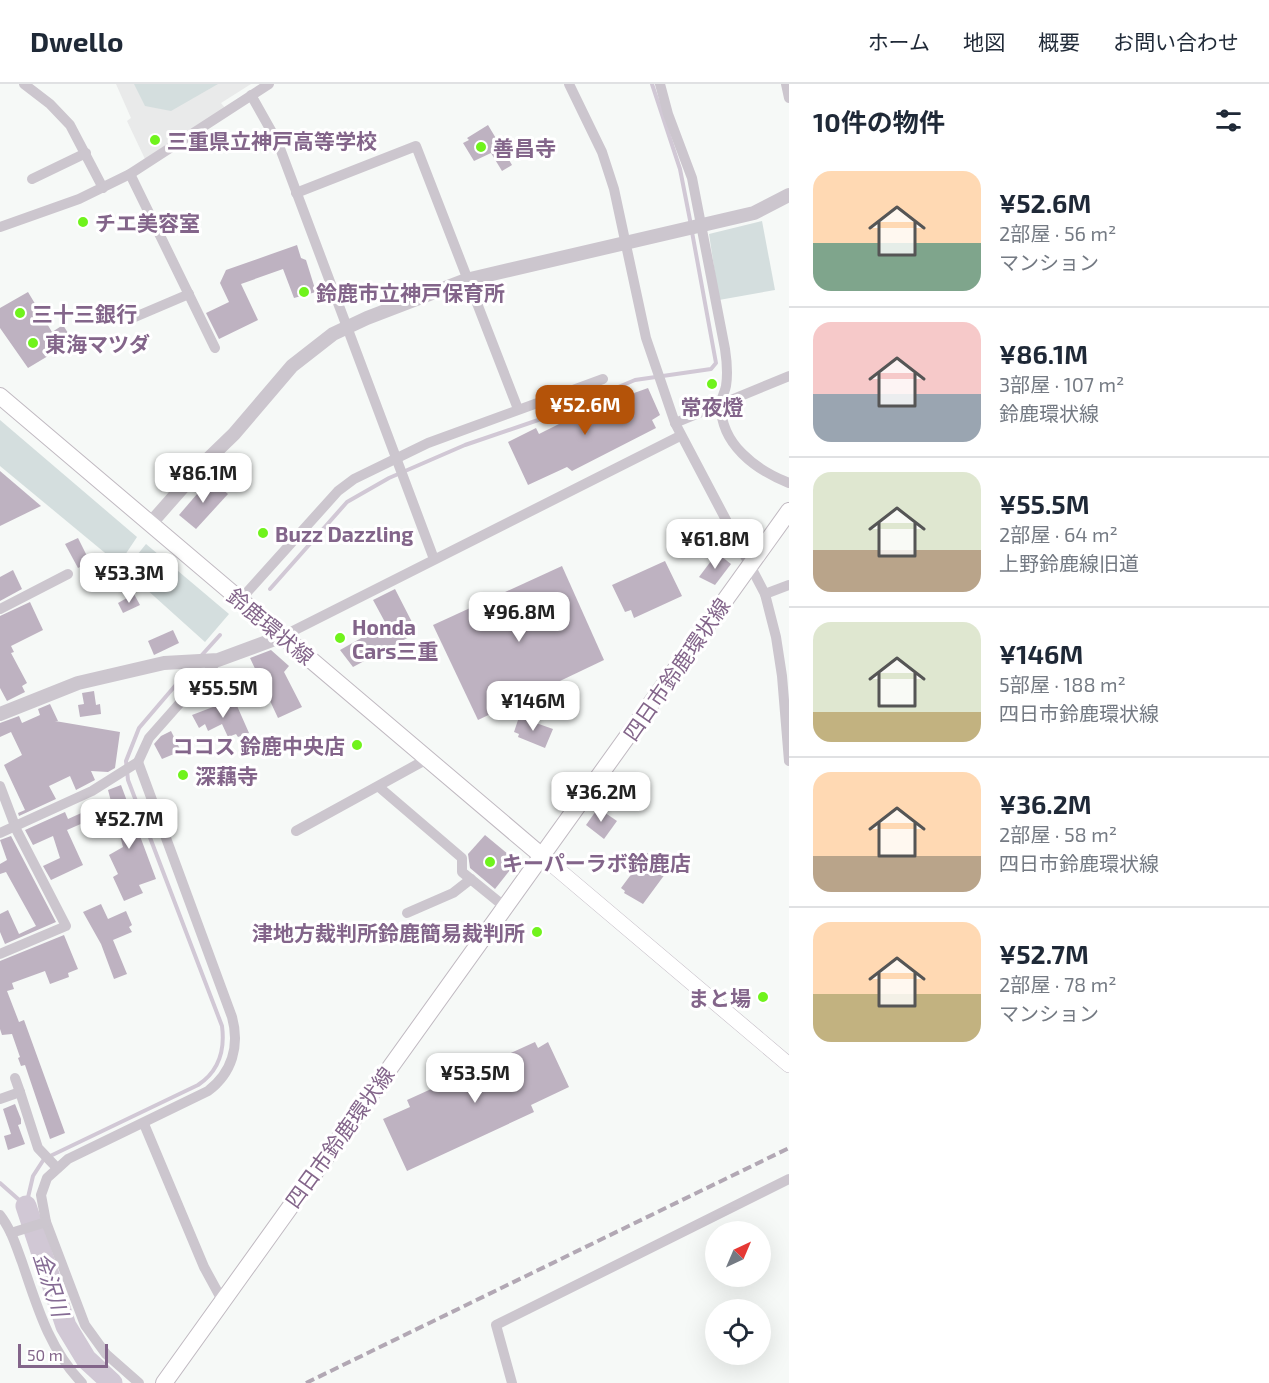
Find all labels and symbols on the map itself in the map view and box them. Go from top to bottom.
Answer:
place label: 三重県立神戸高等学校 [167,128,377,153]
marker: 三重県立神戸高等学校 [148,133,162,147]
place label: 善昌寺 [493,135,556,160]
marker: 善昌寺 [474,140,488,154]
place label: チエ美容室 [95,210,200,235]
marker: チエ美容室 [76,215,90,229]
place label: 鈴鹿市立神戸保育所 [316,280,505,305]
marker: 鈴鹿市立神戸保育所 [297,285,311,299]
place label: 三十三銀行 [32,301,137,326]
marker: 三十三銀行 [13,306,27,320]
place label: 東海マツダ [45,331,150,356]
marker: 東海マツダ [26,336,40,350]
marker: 常夜燈 [705,377,719,391]
pin: ¥52.6M [536,385,634,436]
place label: 常夜燈 [681,394,744,419]
pin: ¥86.1M [154,453,252,504]
pin: ¥61.8M [666,519,764,570]
place label: Buzz Dazzling [275,521,413,546]
marker: Buzz Dazzling [256,526,270,540]
pin: ¥53.3M [80,553,178,604]
street label: 鈴鹿環状線 [223,583,319,669]
pin: ¥96.8M [470,592,568,643]
street label: 四日市鈴鹿環状線 [618,593,734,745]
place label: Honda Cars三重 [352,614,438,663]
marker: Honda Cars三重 [333,631,347,645]
pin: ¥55.5M [174,668,272,719]
pin: ¥146M [491,681,575,732]
place label: ココス 鈴鹿中央店 [172,733,345,758]
marker: ココス 鈴鹿中央店 [350,738,364,752]
place label: 深藕寺 [195,763,258,788]
marker: 深藕寺 [176,768,190,782]
pin: ¥36.2M [552,772,650,823]
pin: ¥52.7M [80,799,178,850]
place label: キーパーラボ鈴鹿店 [502,850,691,875]
marker: キーパーラボ鈴鹿店 [483,855,497,869]
place label: 津地方裁判所鈴鹿簡易裁判所 [252,920,525,945]
marker: 津地方裁判所鈴鹿簡易裁判所 [530,925,544,939]
place label: まと場 [688,985,751,1010]
marker: まと場 [756,990,770,1004]
pin: ¥53.5M [426,1053,524,1104]
street label: 四日市鈴鹿環状線 [280,1062,398,1212]
north arrow [705,1221,771,1287]
water label: 金沢川 [29,1249,75,1321]
scale bar [18,1341,108,1368]

